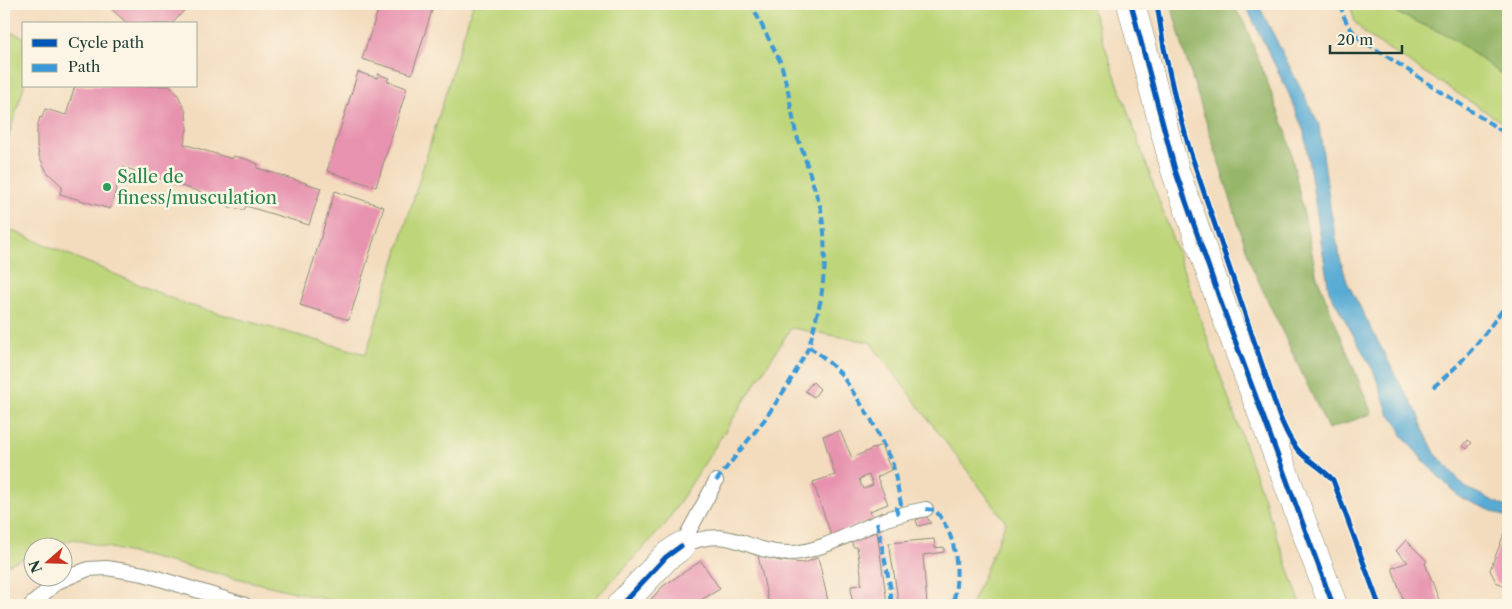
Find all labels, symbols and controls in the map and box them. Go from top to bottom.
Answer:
legend [22,22,198,88]
scale bar [1330,22,1402,54]
text: 20 m [1337,30,1373,49]
text: Cycle path [68,33,145,52]
text: Path [68,57,101,76]
place label: Salle de finess/musculation [117,166,277,209]
marker: Salle de finess/musculation [101,181,113,193]
north arrow [22,536,72,586]
text: N [25,558,46,575]

